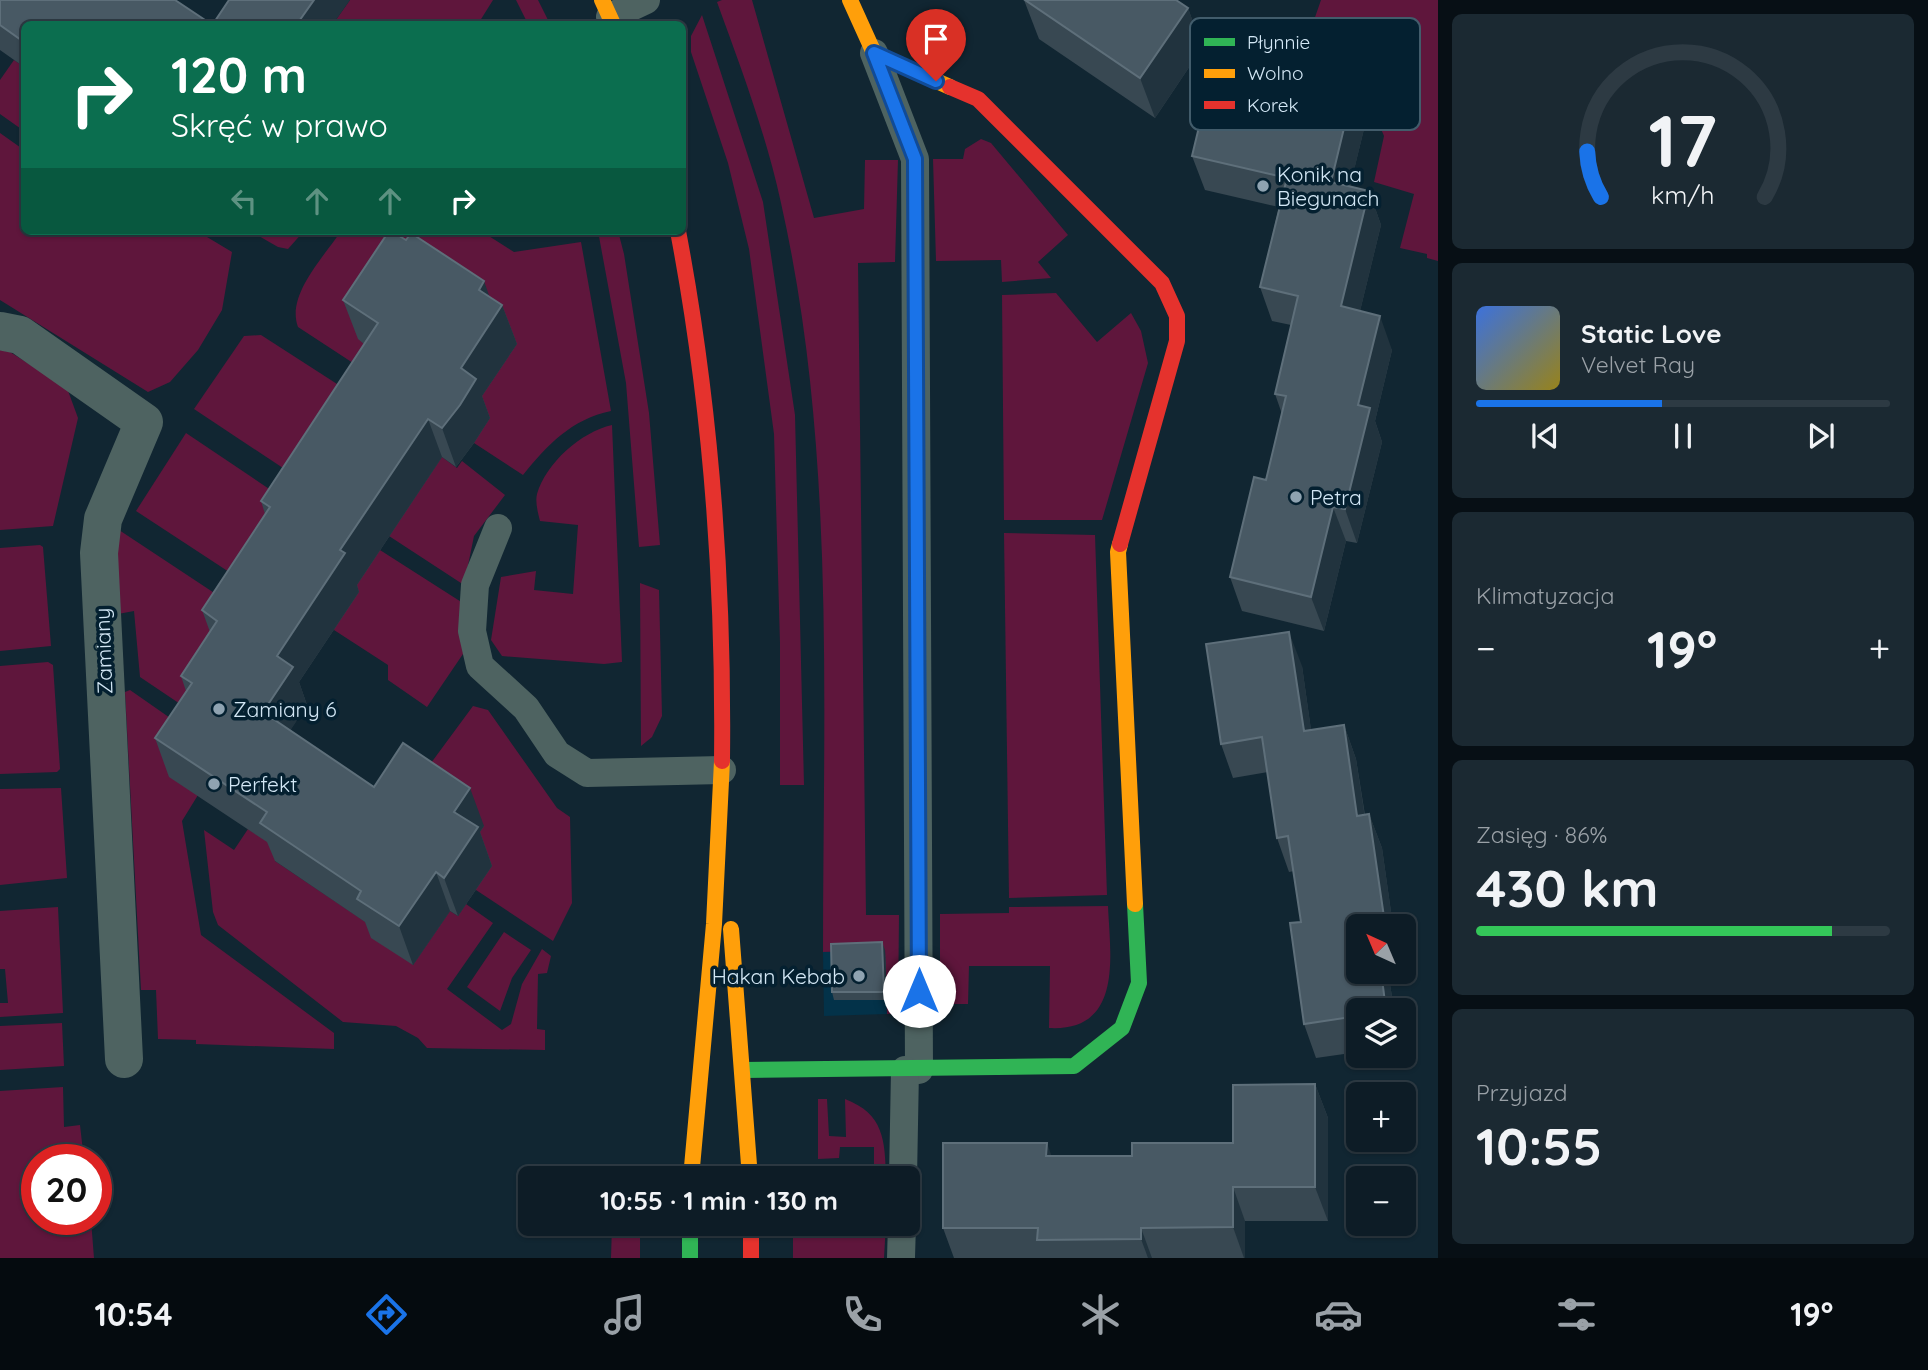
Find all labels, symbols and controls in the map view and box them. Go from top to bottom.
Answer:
pin [906,9,966,81]
legend [1190,18,1420,130]
icon: arrive [917,20,955,58]
text: Płynnie [1247,30,1310,54]
text: 120 m [171,44,307,105]
icon: right [56,49,147,140]
text: Wolno [1247,61,1303,85]
text: Korek [1247,93,1299,117]
text: 17 [1649,95,1717,186]
text: Skręć w prawo [171,105,388,145]
place label: Konik na Biegunach [1277,161,1379,211]
marker: Konik na Biegunach [1255,178,1271,194]
text: km/h [1651,179,1715,210]
icon: left [225,182,263,220]
icon: ahead [298,182,336,220]
icon: ahead [371,182,409,220]
icon: right [444,182,482,220]
text: Static Love [1581,317,1722,350]
text: Velvet Ray [1581,350,1695,379]
icon: previous [1526,417,1564,455]
icon: pause [1664,417,1702,455]
icon: next [1802,417,1840,455]
place label: Petra [1310,484,1362,510]
marker: Petra [1288,489,1304,505]
text: Klimatyzacja [1476,581,1615,610]
street label: Zamiany [88,607,118,695]
text: 19° [1647,616,1717,681]
text: − [1476,624,1496,672]
text: + [1869,624,1890,672]
place label: Zamiany 6 [233,696,337,722]
marker: Zamiany 6 [211,701,227,717]
place label: Perfekt [228,771,297,797]
marker: Perfekt [206,776,222,792]
text: Zasięg · 86% [1476,820,1607,849]
text: 430 km [1476,855,1659,920]
north arrow [1346,914,1416,984]
map controls [1346,914,1416,1236]
position arrow [882,954,956,1028]
place label: Hakan Kebab [712,963,845,989]
marker: Hakan Kebab [851,968,867,984]
button: layers [1346,998,1416,1068]
text: Przyjazd [1476,1078,1568,1107]
button: + [1346,1082,1416,1152]
text: 10:55 [1476,1113,1602,1178]
speed limit sign: 20 [21,1144,112,1235]
button: − [1346,1166,1416,1236]
text: 10:55 · 1 min · 130 m [600,1184,838,1217]
icon: directions [362,1290,411,1339]
icon: music [600,1290,649,1339]
icon: phone [838,1290,887,1339]
icon: climate [1076,1290,1125,1339]
icon: car [1314,1290,1363,1339]
icon: filters [1552,1290,1601,1339]
text: 10:54 [95,1294,173,1334]
text: 19° [1790,1294,1833,1334]

